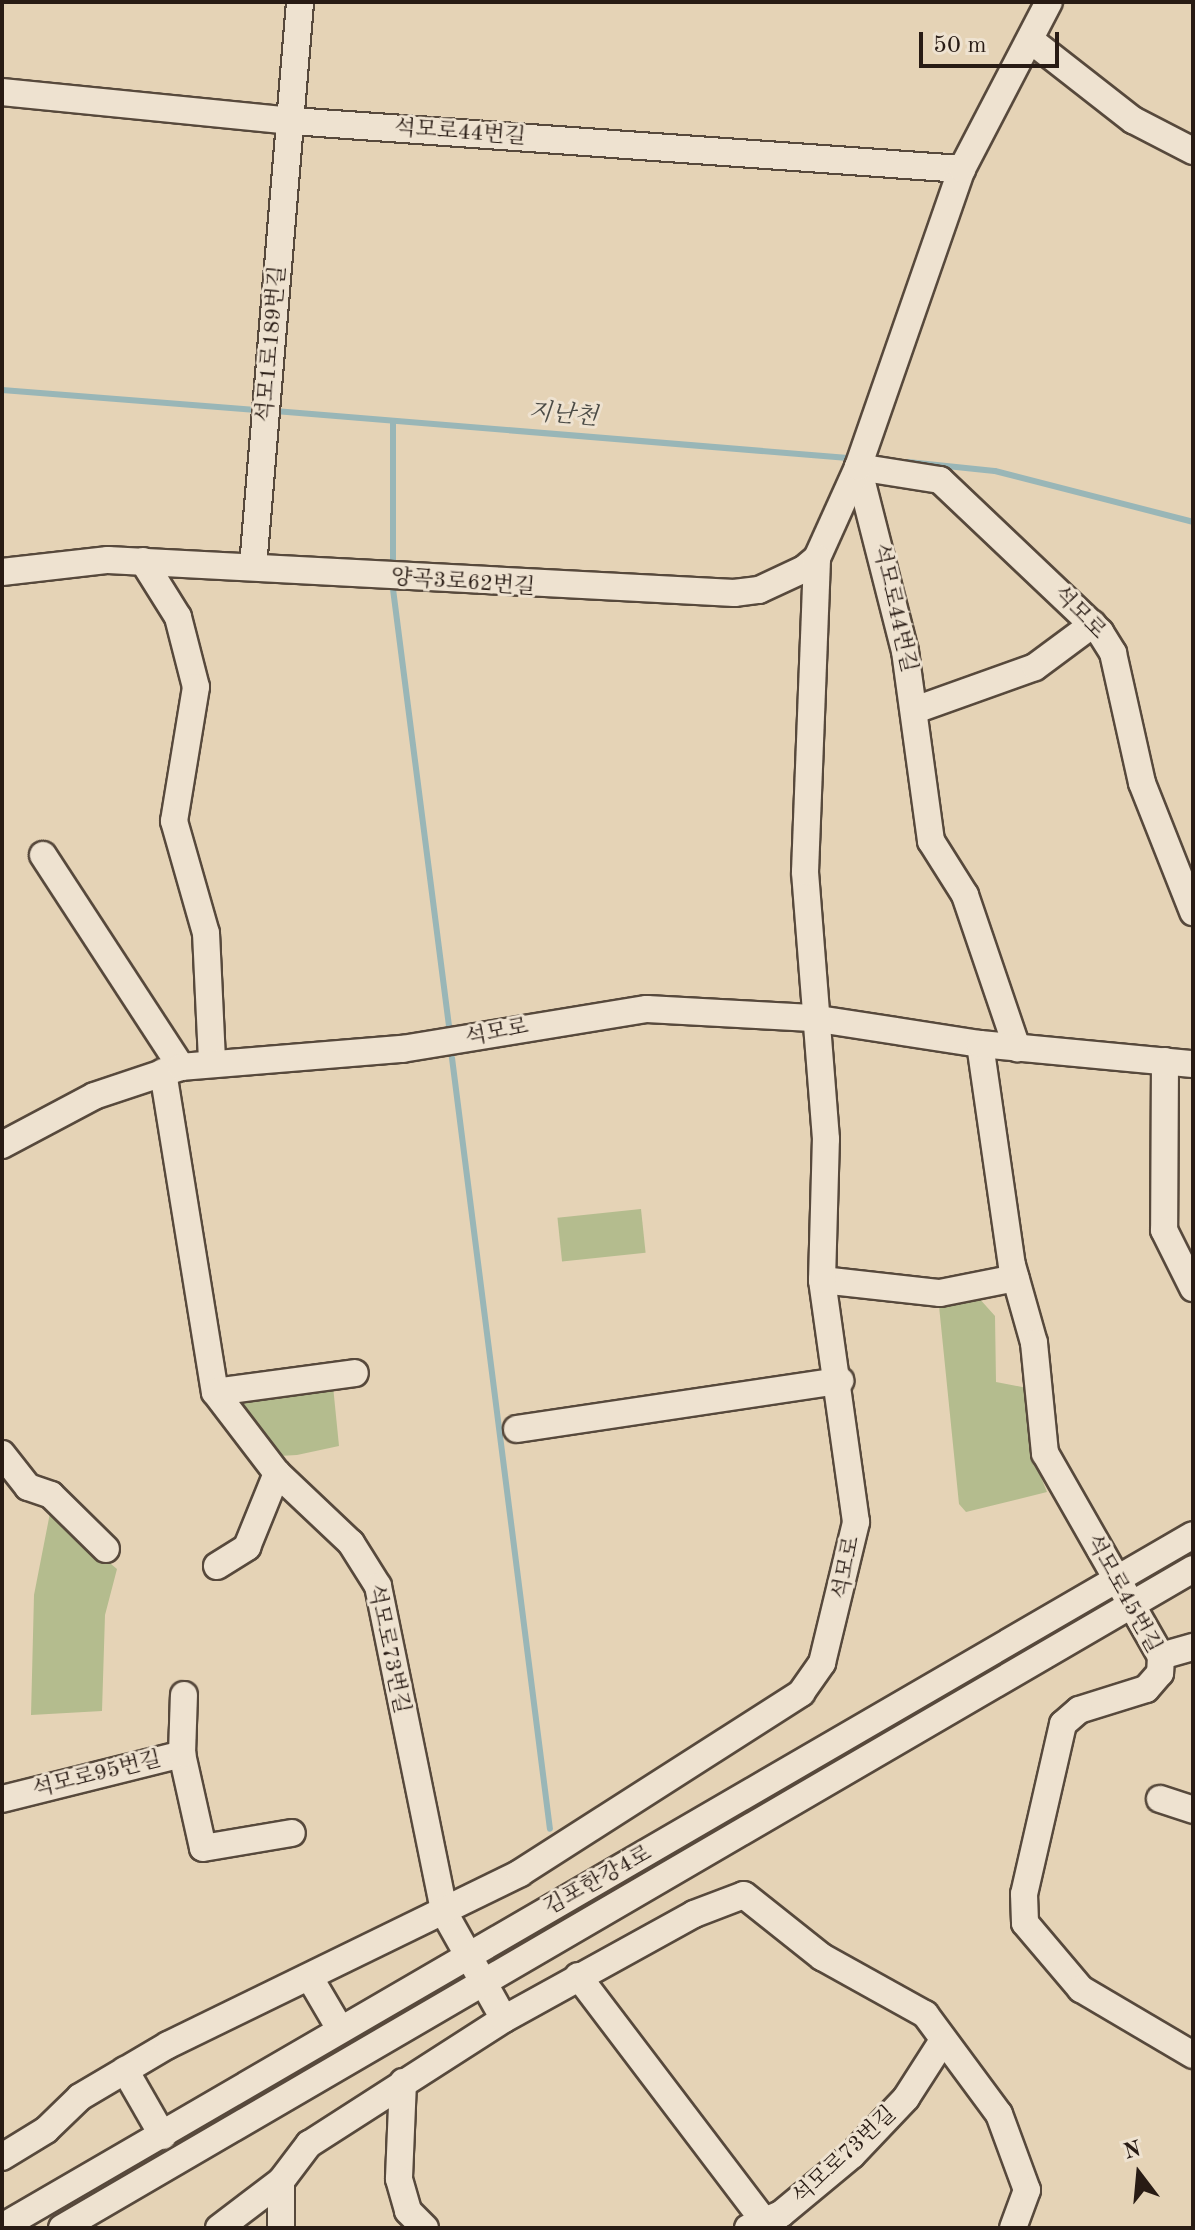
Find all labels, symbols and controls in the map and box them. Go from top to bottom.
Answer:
scale bar [923,16,1063,66]
text: 50 m [933,34,987,58]
street label: 석모로44번길 [393,115,527,151]
street label: 석모1로189번길 [252,264,292,424]
water label: 지난천 [527,399,599,433]
street label: 석모로44번길 [866,541,922,675]
street label: 양곡3로62번길 [390,565,536,601]
street label: 석모로 [1047,581,1111,645]
street label: 석모로 [463,1014,531,1052]
street label: 석모로45번길 [1080,1530,1166,1658]
street label: 석모로 [828,1534,866,1602]
street label: 석모로73번길 [361,1582,415,1716]
street label: 석모로95번길 [30,1746,164,1804]
street label: 김포한강4로 [540,1841,656,1921]
street label: 석모로73번길 [788,2101,902,2211]
north arrow [1099,2134,1179,2214]
text: N [1121,2138,1143,2164]

